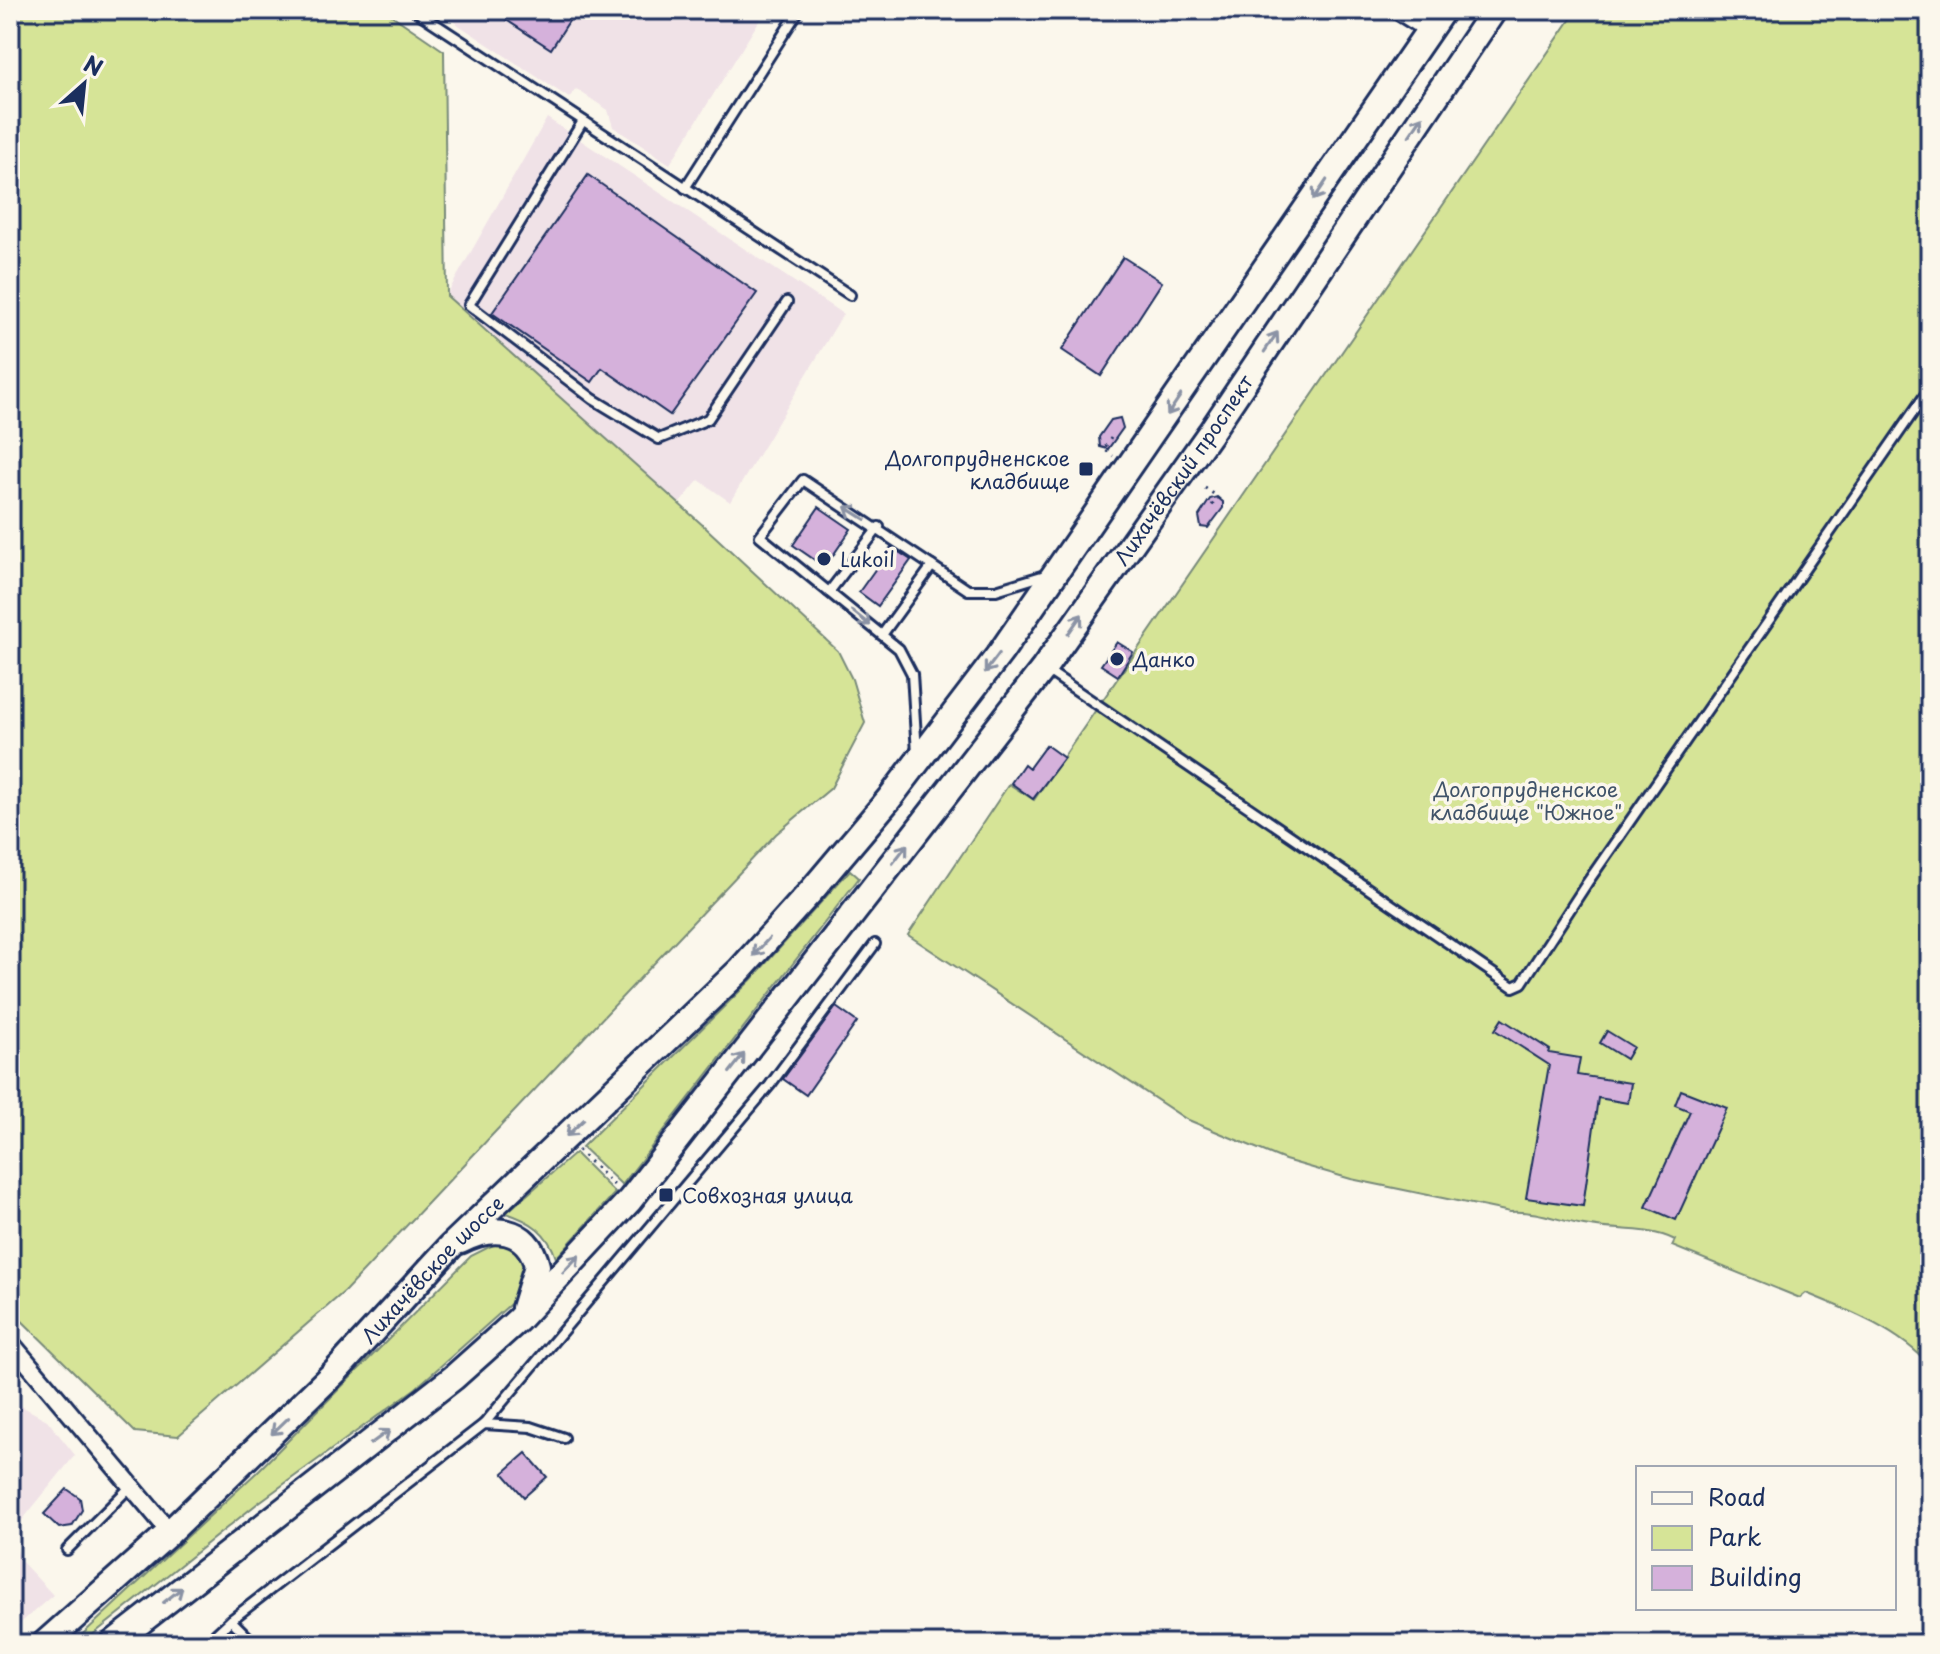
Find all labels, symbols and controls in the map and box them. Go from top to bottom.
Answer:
north arrow [44,44,124,124]
text: N [79,46,109,84]
one-way arrow [1408,116,1424,138]
one-way arrow [1312,179,1328,201]
one-way arrow [1263,332,1279,354]
street label: Лихачёвский проспект [1106,368,1260,571]
one-way arrow [1166,393,1182,415]
place label: Долгопрудненское кладбище [884,443,1070,496]
marker: Долгопрудненское кладбище [1077,460,1095,478]
one-way arrow [844,504,867,520]
place label: Lukoil [840,544,895,574]
marker: Lukoil [815,550,833,568]
one-way arrow [850,609,870,627]
one-way arrow [1066,614,1083,636]
place label: Данко [1132,644,1195,674]
marker: Данко [1108,650,1126,668]
one-way arrow [984,652,1001,674]
park label: Долгопрудненское кладбище "Южное" [1430,774,1622,827]
one-way arrow [892,844,909,865]
one-way arrow [752,936,770,956]
one-way arrow [728,1053,745,1075]
one-way arrow [565,1119,585,1138]
place label: Совхозная улица [682,1180,853,1210]
marker: Совхозная улица [657,1186,675,1204]
street label: Лихачёвское шоссе [354,1188,511,1350]
one-way arrow [562,1254,580,1274]
one-way arrow [270,1416,290,1435]
one-way arrow [368,1429,390,1446]
legend [1636,1466,1896,1610]
text: Road [1708,1478,1766,1514]
text: Park [1708,1518,1762,1554]
text: Building [1708,1558,1802,1594]
one-way arrow [162,1586,183,1604]

